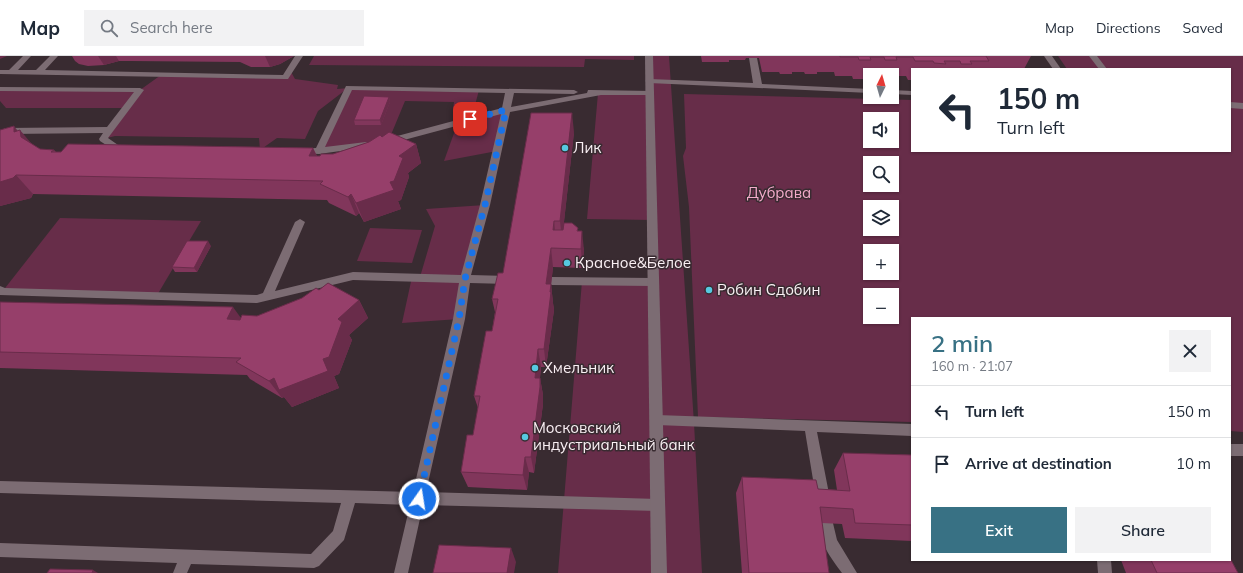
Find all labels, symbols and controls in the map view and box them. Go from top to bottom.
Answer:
search box [84,10,364,46]
text: Map [20,16,60,40]
icon: search [98,17,120,39]
text: Search here [130,18,213,37]
text: Map [1045,19,1074,37]
text: Directions [1096,19,1161,37]
text: Saved [1183,19,1223,37]
north arrow [863,68,899,104]
map controls [863,68,899,324]
text: 150 m [997,81,1080,116]
icon: left [931,84,983,136]
pin [453,102,487,136]
icon: arrive [459,108,481,130]
button: sound [863,112,899,148]
text: Turn left [997,116,1065,139]
place label: Лик [573,138,602,157]
marker: Лик [560,143,570,153]
button: search [863,156,899,192]
park label: Дубрава [747,183,811,202]
button: layers [863,200,899,236]
button: + [863,244,899,280]
place label: Красное&Белое [575,253,691,272]
marker: Красное&Белое [562,258,572,268]
place label: Робин Сдобин [717,280,821,299]
marker: Робин Сдобин [704,285,714,295]
button: − [863,288,899,324]
text: 2 min [931,328,993,358]
button: close [1169,330,1211,372]
place label: Хмельник [543,358,615,377]
text: 160 m · 21:07 [931,358,1013,374]
marker: Хмельник [530,363,540,373]
icon: left [931,401,953,423]
text: Turn left [965,402,1024,421]
text: 150 m [1167,402,1211,421]
place label: Московский индустриальный банк [533,418,696,454]
marker: Московский индустриальный банк [520,432,530,442]
icon: arrive [931,453,953,475]
text: Arrive at destination [965,454,1112,473]
text: 10 m [1176,454,1211,473]
position arrow [398,478,440,520]
button: Exit [931,507,1067,553]
button: Share [1075,507,1211,553]

